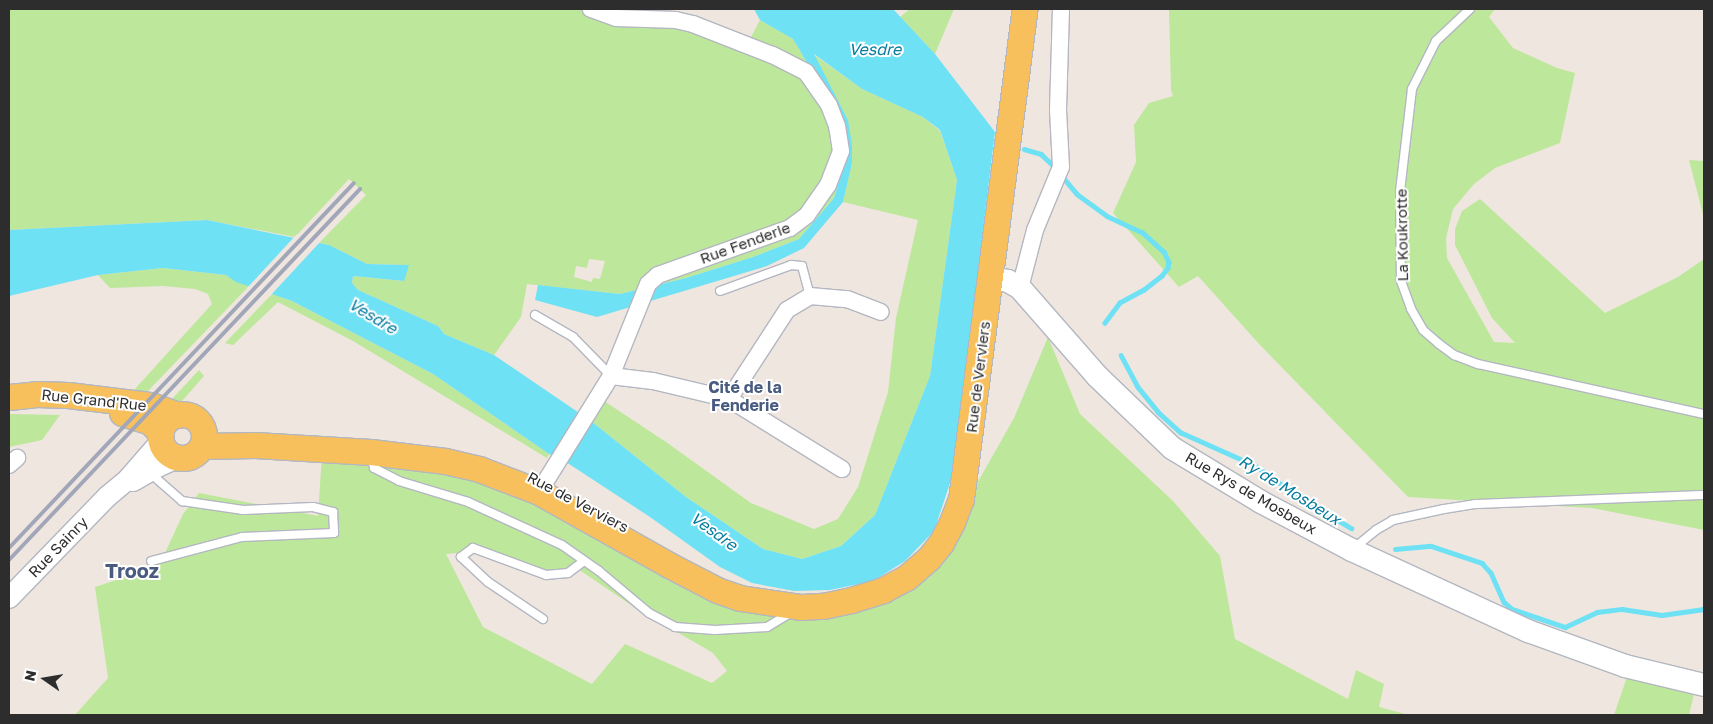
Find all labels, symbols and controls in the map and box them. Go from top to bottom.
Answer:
water label: Vesdre [849,39,901,59]
street label: La Koukrotte [1392,188,1412,282]
street label: Rue Fenderie [697,218,793,268]
water label: Vesdre [345,294,401,338]
street label: Rue de Verviers [962,320,994,434]
district label: Cité de la Fenderie [708,377,782,415]
street label: Rue Grand'Rue [41,386,147,414]
street label: Rue Rys de Mosbeux [1182,448,1320,538]
water label: Ry de Mosbeux [1236,451,1344,529]
street label: Rue de Verviers [524,468,632,536]
water label: Vesdre [687,508,741,554]
street label: Rue Sainry [25,513,91,581]
district label: Trooz [105,558,159,582]
north arrow [20,654,70,704]
text: N [20,668,39,683]

